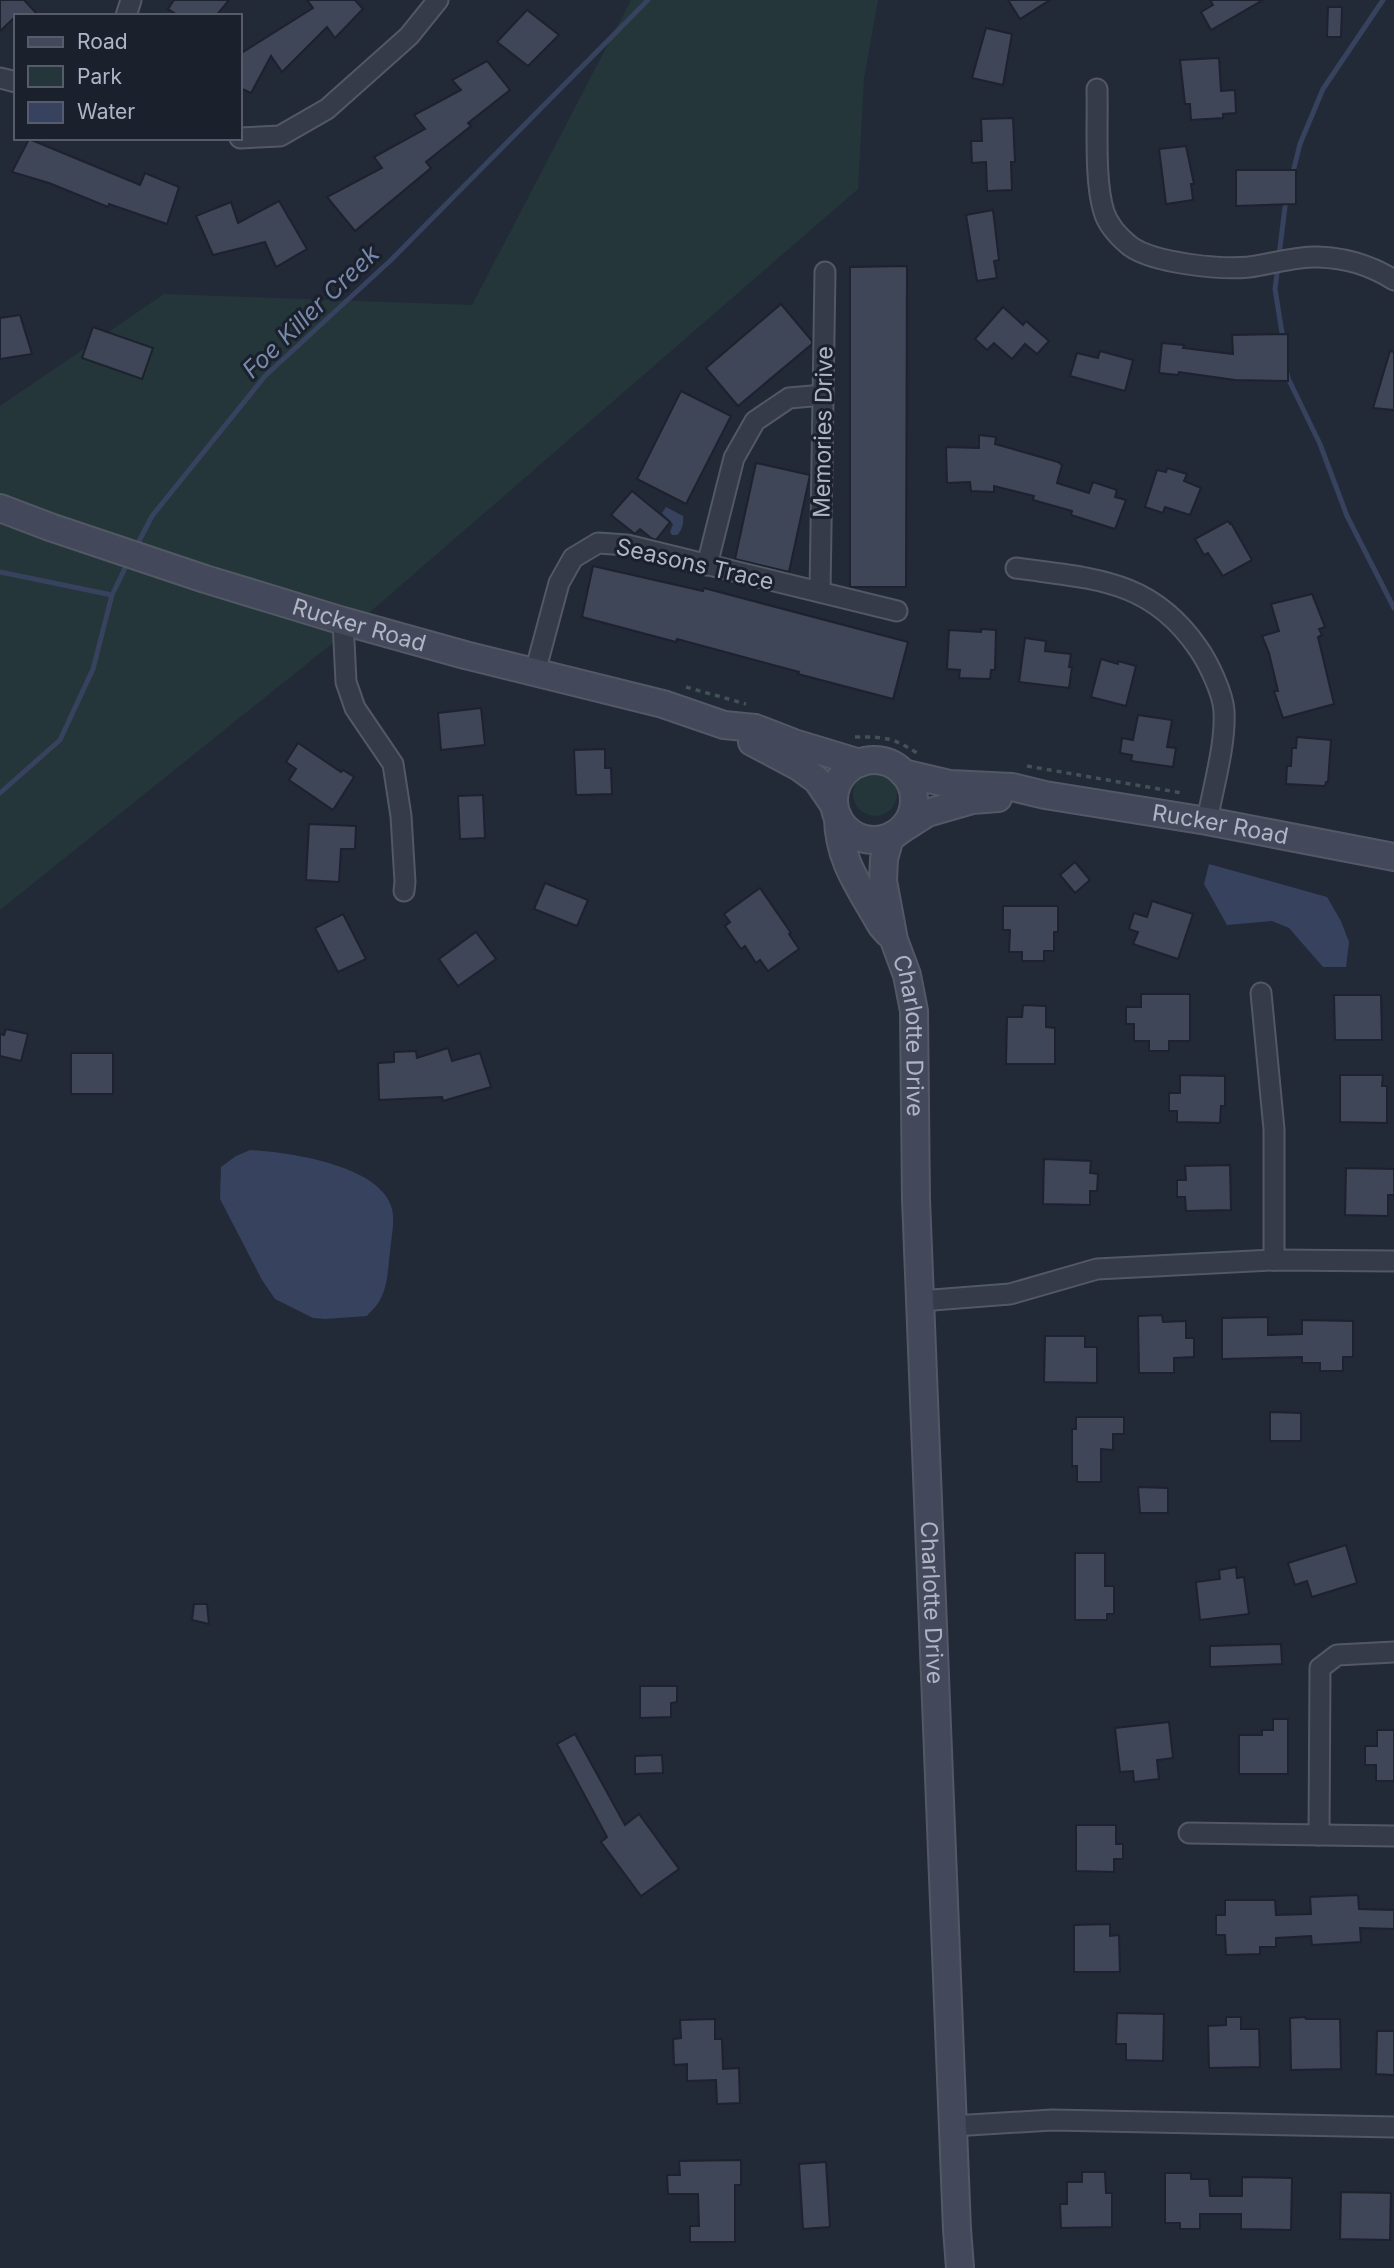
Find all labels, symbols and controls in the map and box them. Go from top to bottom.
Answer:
legend [14,14,242,140]
text: Road [77,29,128,54]
text: Park [77,64,122,89]
text: Water [77,99,135,124]
water label: Foe Killer Creek [236,239,386,384]
street label: Memories Drive [808,346,838,518]
street label: Seasons Trace [613,532,777,596]
street label: Rucker Road [289,592,429,657]
street label: Rucker Road [1150,798,1291,850]
street label: Charlotte Drive [887,951,929,1117]
street label: Charlotte Drive [915,1521,949,1685]

